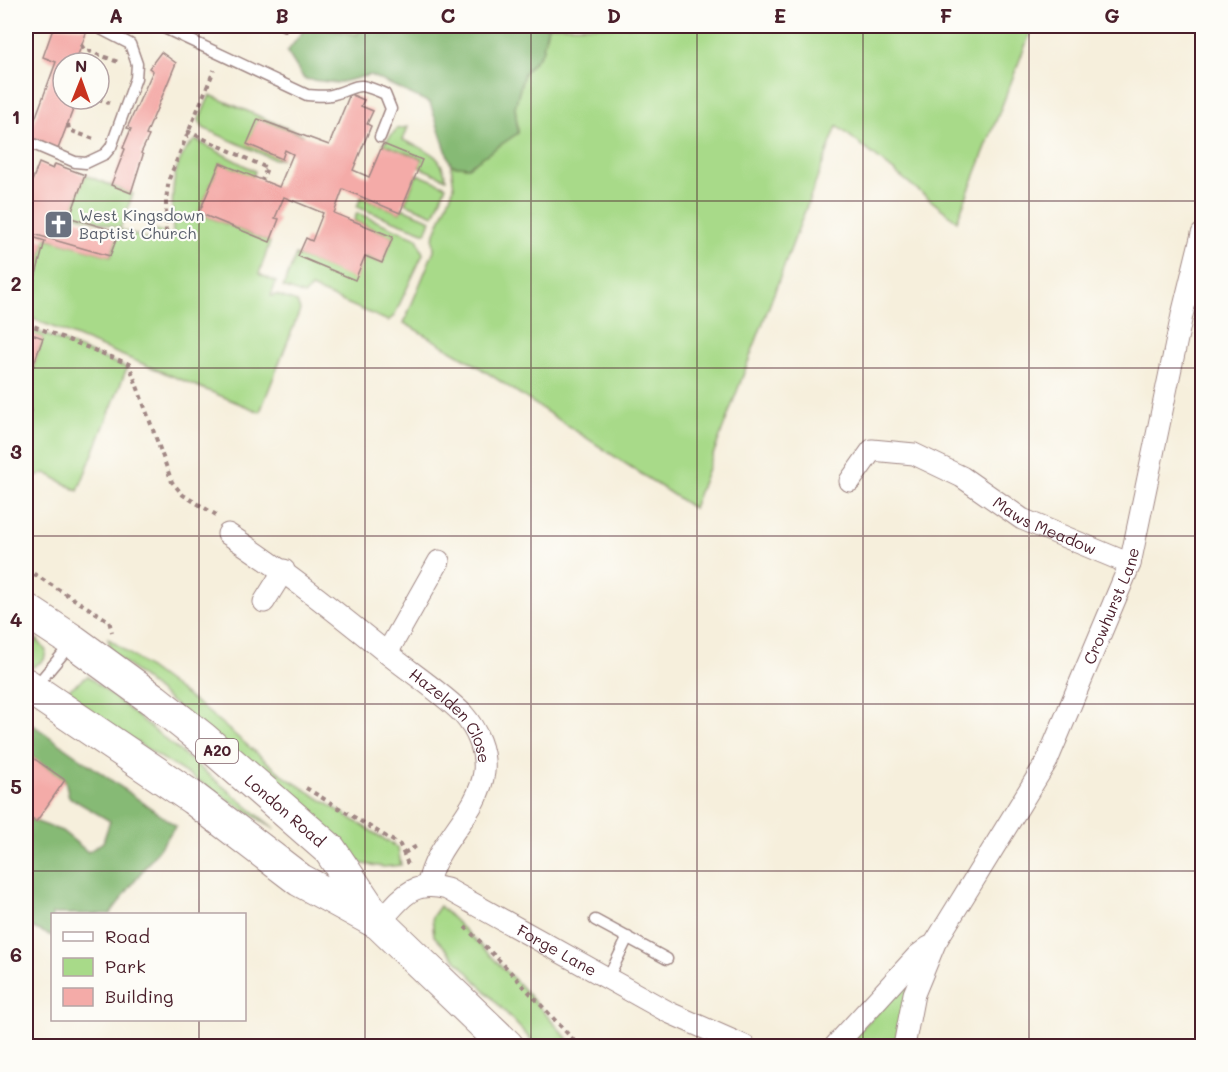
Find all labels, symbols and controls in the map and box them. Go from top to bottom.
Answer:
text: A [109,2,123,28]
text: B [275,2,289,28]
text: C [441,2,456,28]
text: D [607,2,621,28]
text: E [774,2,786,28]
text: F [940,2,953,28]
text: G [1104,2,1120,28]
north arrow [51,51,111,111]
text: N [75,55,88,76]
text: 1 [12,103,20,129]
place label: West Kingsdown Baptist Church [79,204,204,243]
church icon: West Kingsdown Baptist Church [42,208,74,240]
text: 2 [10,270,22,296]
text: 3 [10,438,22,464]
street label: Maws Meadow [989,491,1100,559]
street label: Crowhurst Lane [1078,545,1143,667]
text: 4 [10,606,23,632]
street label: Hazelden Close [405,663,495,764]
road number: A20 [196,739,238,763]
street label: London Road [241,769,330,851]
text: 5 [10,773,22,799]
legend [51,913,246,1021]
street label: Forge Lane [514,919,601,980]
text: Road [105,924,150,948]
text: 6 [10,941,22,967]
text: Park [105,954,146,978]
text: Building [105,984,173,1008]

